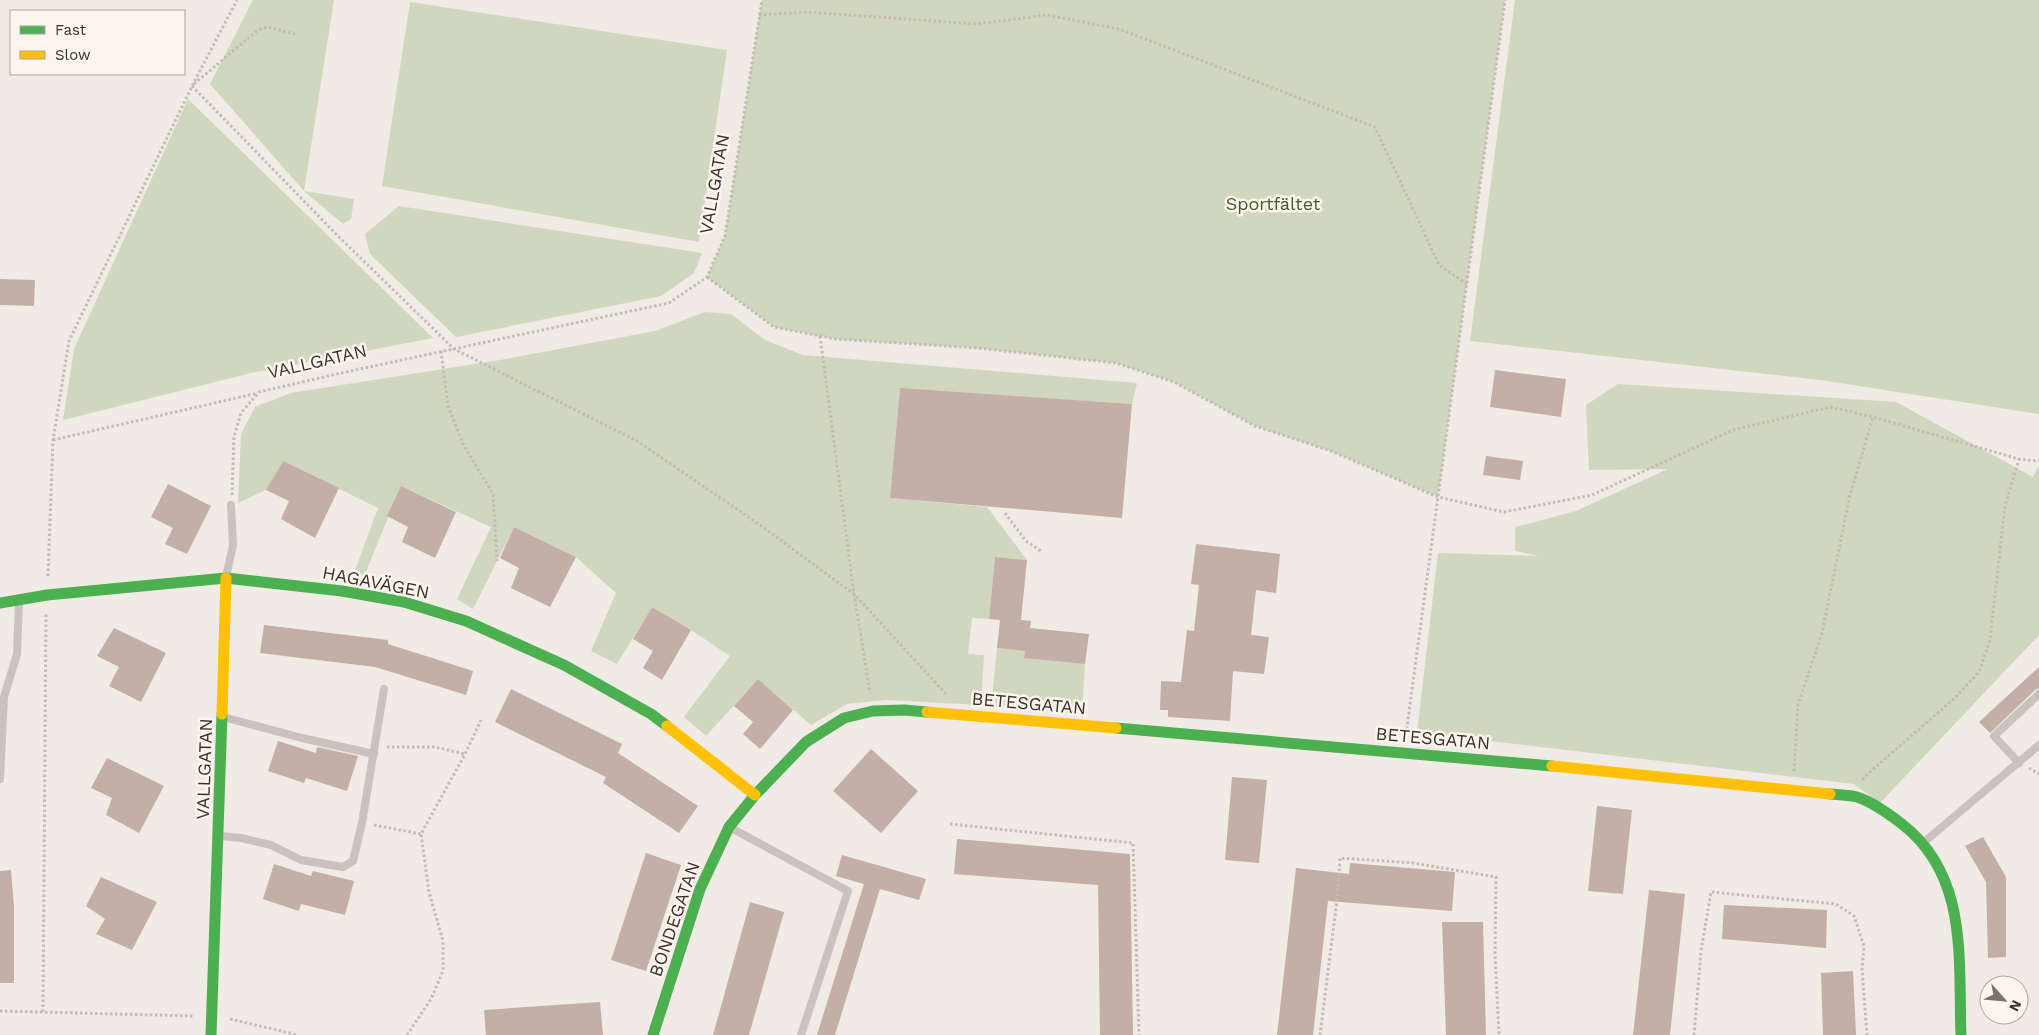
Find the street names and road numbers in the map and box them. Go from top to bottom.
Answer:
street label: VALLGATAN [695,132,733,236]
street label: VALLGATAN [265,339,369,383]
street label: HAGAVÄGEN [321,561,431,603]
street label: BETESGATAN [971,688,1087,718]
street label: VALLGATAN [192,718,216,820]
street label: BETESGATAN [1375,723,1491,753]
street label: BONDEGATAN [644,859,704,979]

